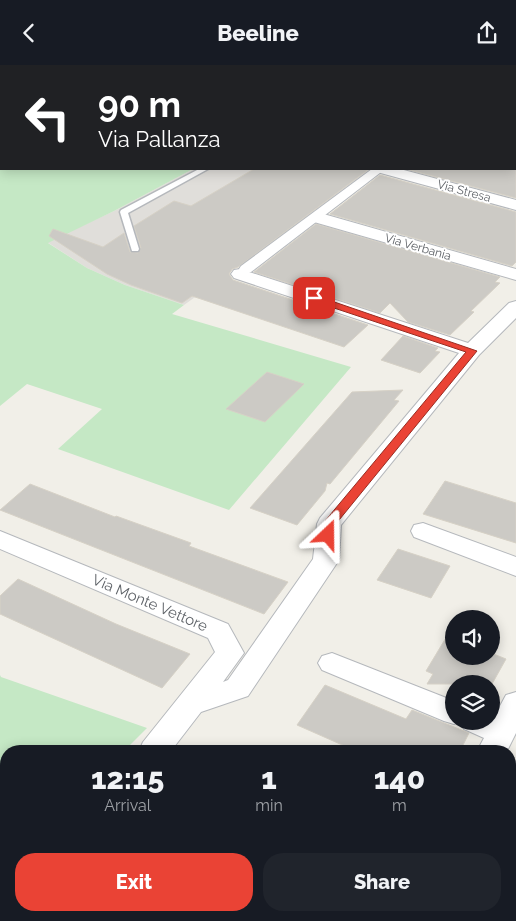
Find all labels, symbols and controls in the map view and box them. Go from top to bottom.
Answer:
icon: back [15,19,43,47]
icon: share [473,19,501,47]
text: Beeline [217,20,299,46]
text: 90 m [98,84,181,125]
icon: left [15,85,80,150]
text: Via Pallanza [98,126,220,152]
street label: Via Stresa [436,177,492,205]
street label: Via Verbania [383,231,453,263]
pin [293,277,335,319]
icon: arrive [300,284,328,312]
position arrow [301,508,353,560]
street label: Via Monte Vettore [90,571,211,636]
map controls [445,610,500,730]
button: sound [445,610,500,665]
button: layers [445,675,500,730]
text: 12:15 [91,761,164,796]
text: 1 [261,761,277,796]
text: 140 [374,761,425,796]
text: Arrival [104,796,151,815]
text: min [255,796,283,815]
text: m [392,796,407,815]
button: Exit [15,853,253,911]
button: Share [263,853,501,911]

